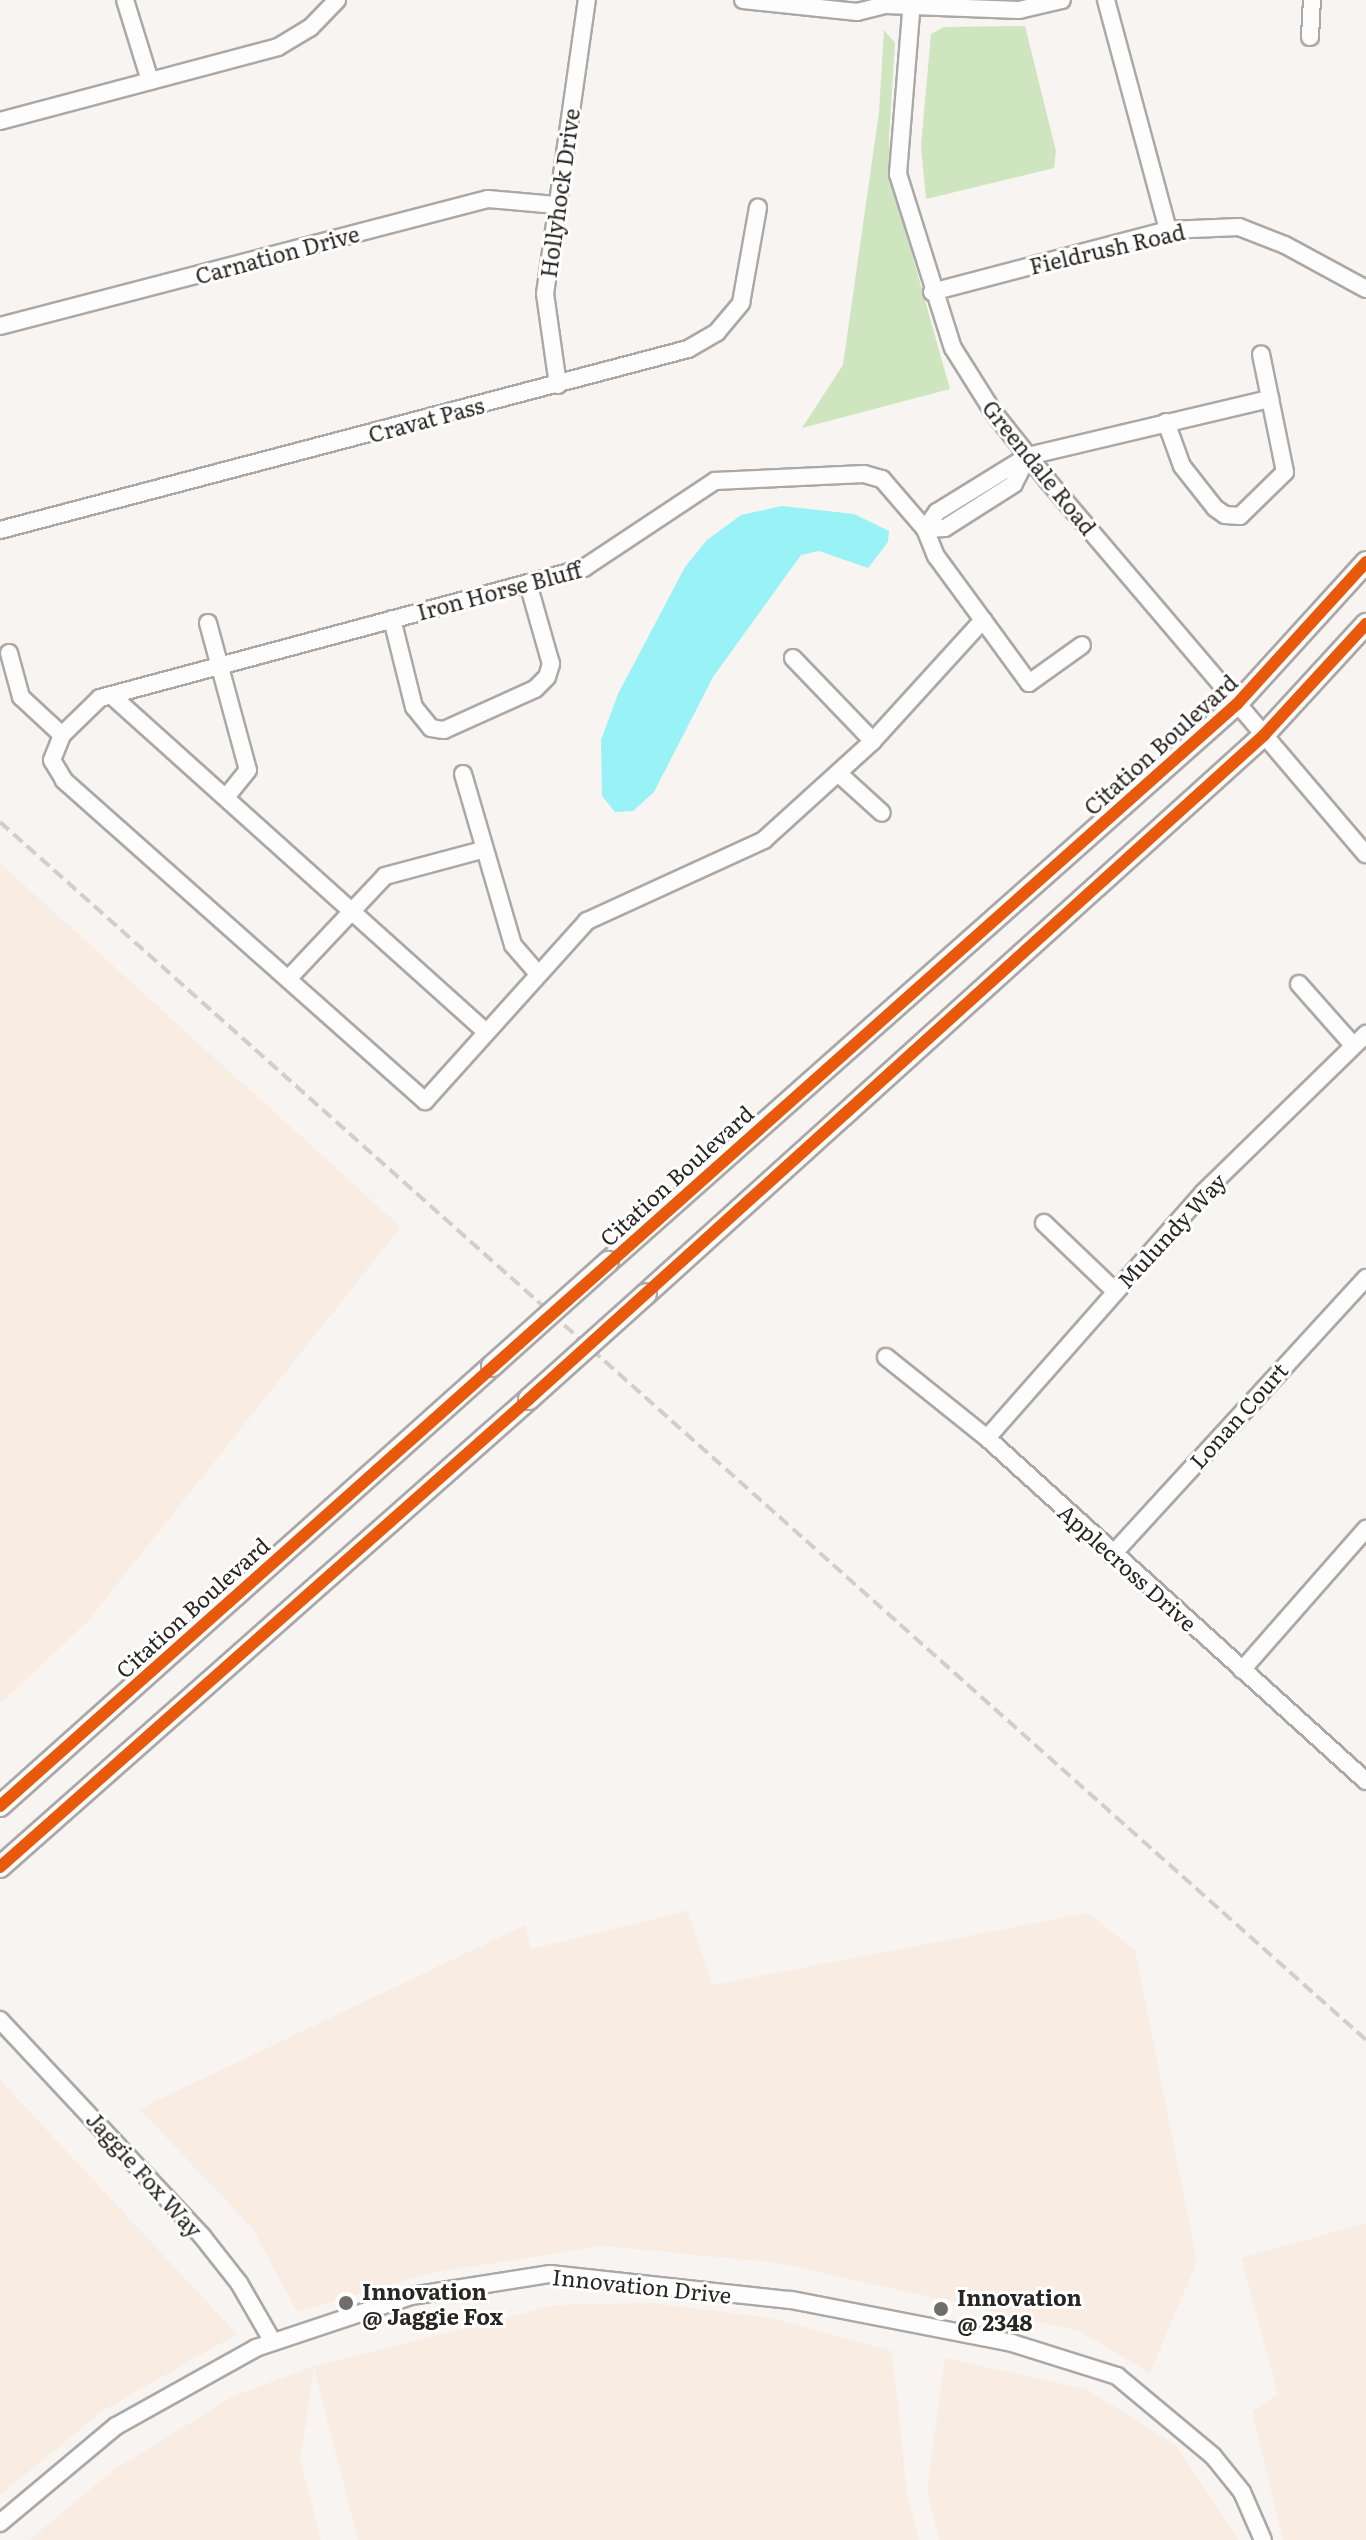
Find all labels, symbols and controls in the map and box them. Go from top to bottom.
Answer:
street label: Hollyhock Drive [534,107,584,279]
street label: Fieldrush Road [1027,217,1187,279]
street label: Carnation Drive [192,219,362,289]
street label: Cravat Pass [365,391,487,447]
street label: Greendale Road [978,394,1102,540]
street label: Iron Horse Bluff [414,555,584,625]
street label: Citation Boulevard [1078,668,1242,820]
street label: Citation Boulevard [594,1099,758,1251]
street label: Mulundy Way [1111,1167,1231,1293]
street label: Lonan Court [1184,1357,1292,1473]
street label: Applecross Drive [1054,1498,1202,1636]
street label: Citation Boulevard [110,1531,274,1683]
street label: Jaggie Fox Way [82,2106,208,2242]
street label: Innovation Drive [551,2262,733,2308]
place label: Innovation @ Jaggie Fox [362,2277,503,2328]
place label: Innovation @ 2348 [957,2283,1082,2334]
marker: Innovation @ Jaggie Fox [337,2294,355,2312]
marker: Innovation @ 2348 [932,2300,950,2318]

